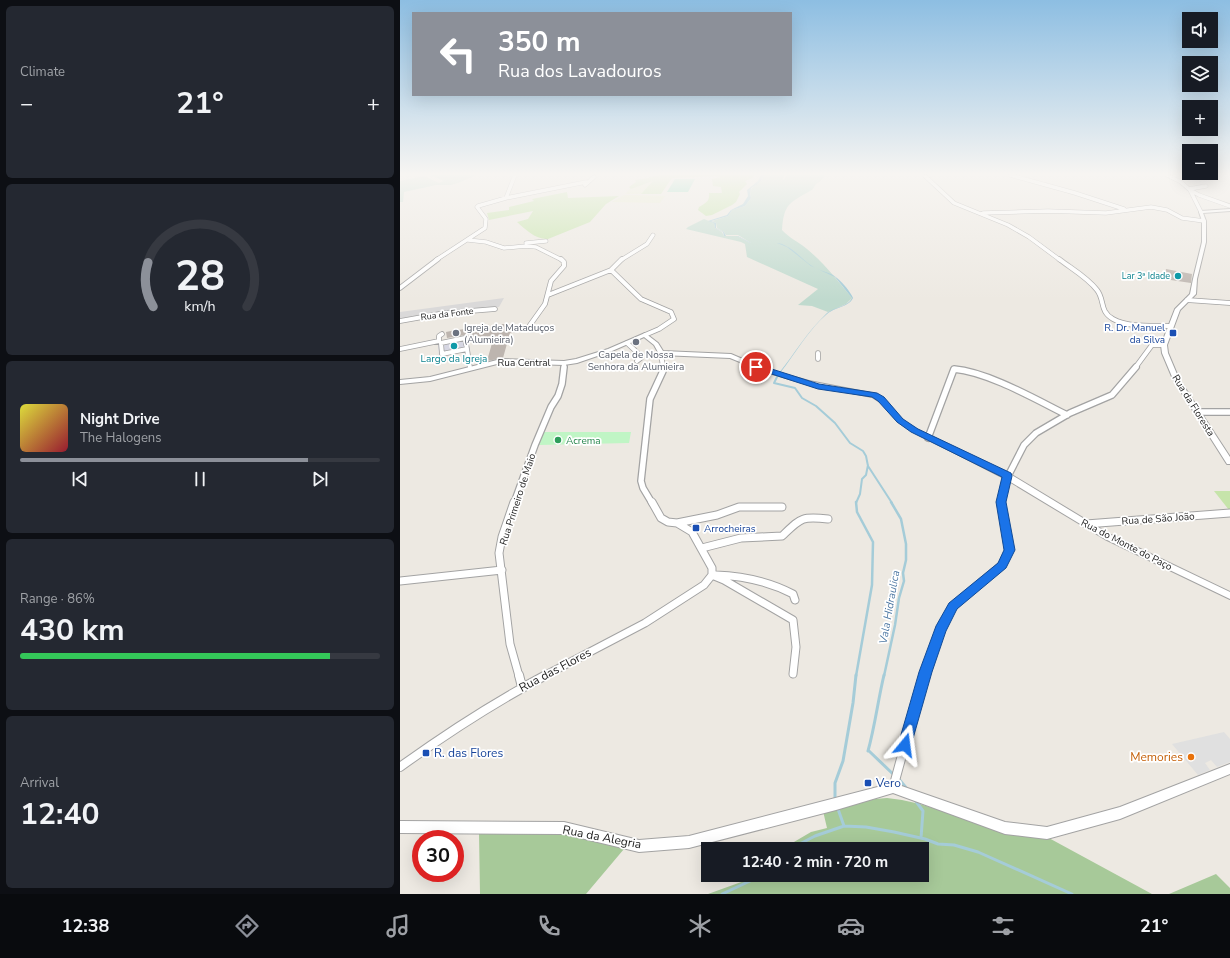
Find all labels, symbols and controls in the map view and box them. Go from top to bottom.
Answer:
map controls [1182,12,1218,180]
button: sound [1182,12,1218,48]
text: 350 m [498,23,581,61]
icon: left [432,28,484,80]
button: layers [1182,56,1218,92]
text: Rua dos Lavadouros [498,59,662,83]
text: Climate [20,63,65,81]
text: 21° [176,83,224,124]
text: − [20,89,33,119]
text: + [367,89,380,119]
button: + [1182,100,1218,136]
button: − [1182,144,1218,180]
text: 28 [175,248,225,305]
place label: Lar 3ª Idade [1122,270,1170,282]
marker: Lar 3ª Idade [1173,271,1183,281]
text: km/h [184,297,216,316]
street label: Rua da Fonte [420,305,474,323]
place label: Igreja de Mataduços (Alumieira) [464,321,554,347]
place label: R. Dr. Manuel da Silva [1104,321,1165,347]
marker: Igreja de Mataduços (Alumieira) [451,328,461,338]
marker: R. Dr. Manuel da Silva [1168,328,1178,338]
marker: Capela de Nossa Senhora da Alumieira [631,337,641,347]
marker: Largo da Igreja [449,341,459,351]
place label: Capela de Nossa Senhora da Alumieira [588,348,684,374]
pin [739,350,773,384]
place label: Largo da Igreja [421,352,487,366]
street label: Rua Central [498,356,550,370]
icon: arrive [745,356,767,378]
street label: Rua da Floresta [1169,372,1218,439]
text: Night Drive [80,409,160,429]
text: The Halogens [80,429,161,447]
place label: Acrema [566,434,601,448]
marker: Acrema [553,435,563,445]
street label: Rua Primeiro de Maio [497,451,540,547]
icon: previous [69,468,91,490]
icon: pause [189,468,211,490]
icon: next [309,468,331,490]
street label: Rua de São João [1121,509,1195,529]
street label: Rua do Monte do Paço [1079,516,1175,574]
place label: Arrocheiras [704,522,756,536]
marker: Arrocheiras [691,523,701,533]
water label: Vala Hidraulica [876,569,903,645]
text: Range · 86% [20,590,95,608]
text: 430 km [20,610,125,651]
street label: Rua das Flores [516,644,594,696]
position arrow [884,724,926,766]
place label: R. das Flores [434,745,503,761]
marker: R. das Flores [421,748,431,758]
place label: Memories [1130,749,1183,765]
marker: Memories [1186,752,1196,762]
text: Arrival [20,774,59,792]
place label: Vero [875,775,901,791]
marker: Vero [863,778,873,788]
text: 12:40 [20,794,99,835]
street label: Rua da Alegria [561,822,643,852]
speed limit sign: 30 [412,830,464,882]
text: 12:40 · 2 min · 720 m [742,852,888,872]
icon: directions [233,912,261,940]
icon: music [384,912,412,940]
icon: phone [535,912,563,940]
icon: climate [686,912,714,940]
icon: car [837,912,865,940]
icon: filters [989,912,1017,940]
text: 12:38 [62,914,109,938]
text: 21° [1140,914,1168,938]

